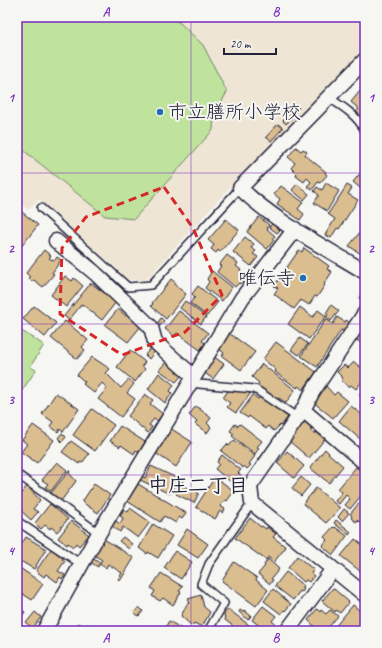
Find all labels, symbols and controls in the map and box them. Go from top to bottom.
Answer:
text: A [103,4,111,20]
text: B [273,4,281,20]
scale bar [224,30,276,56]
text: 20 m [230,36,252,52]
text: 1 [8,90,16,106]
text: 1 [368,90,376,106]
place label: 市立膳所小学校 [168,100,301,124]
marker: 市立膳所小学校 [155,107,165,117]
text: 2 [8,241,15,257]
text: 2 [368,241,375,257]
place label: 唯伝寺 [238,266,295,290]
marker: 唯伝寺 [298,273,308,283]
text: 3 [8,392,15,408]
text: 3 [368,392,375,408]
district label: 中庄二丁目 [148,473,248,498]
text: 4 [8,543,16,559]
text: 4 [368,543,376,559]
text: A [103,630,111,646]
text: B [273,630,281,646]

